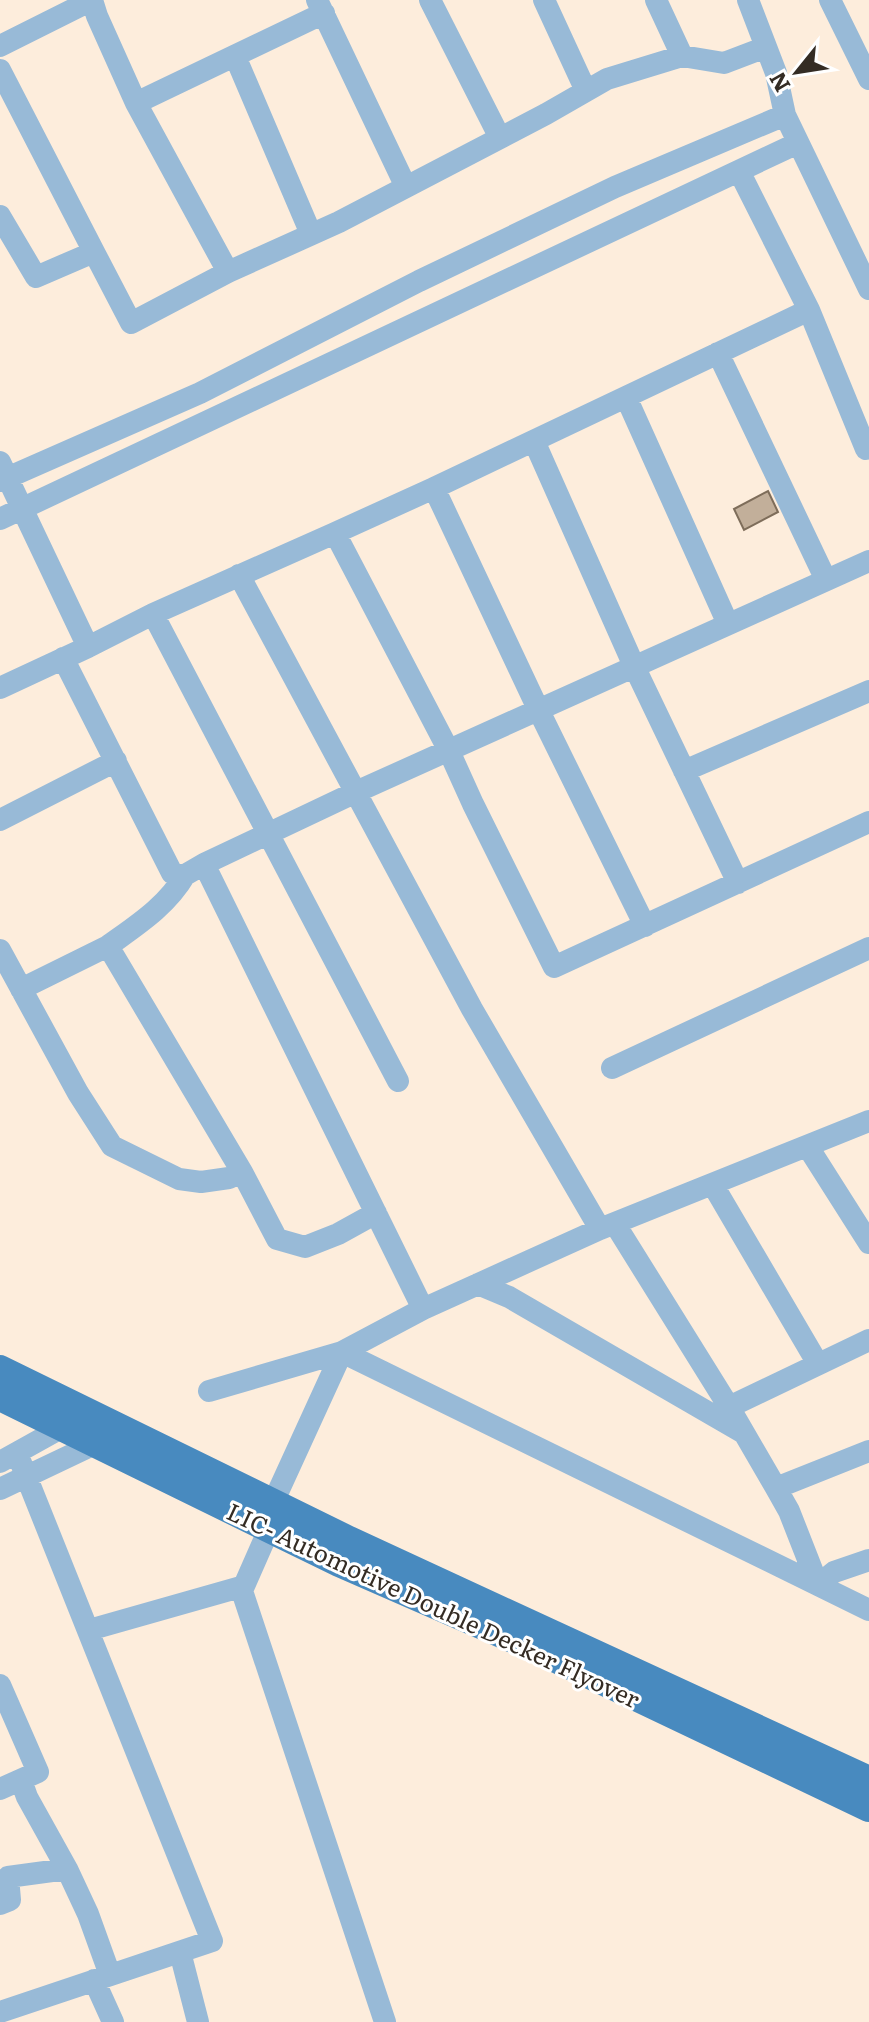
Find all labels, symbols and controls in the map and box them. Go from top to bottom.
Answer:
north arrow [757,32,837,112]
text: N [759,67,797,99]
street label: LIC- Automotive Double Decker Flyover [222,1493,647,1716]

